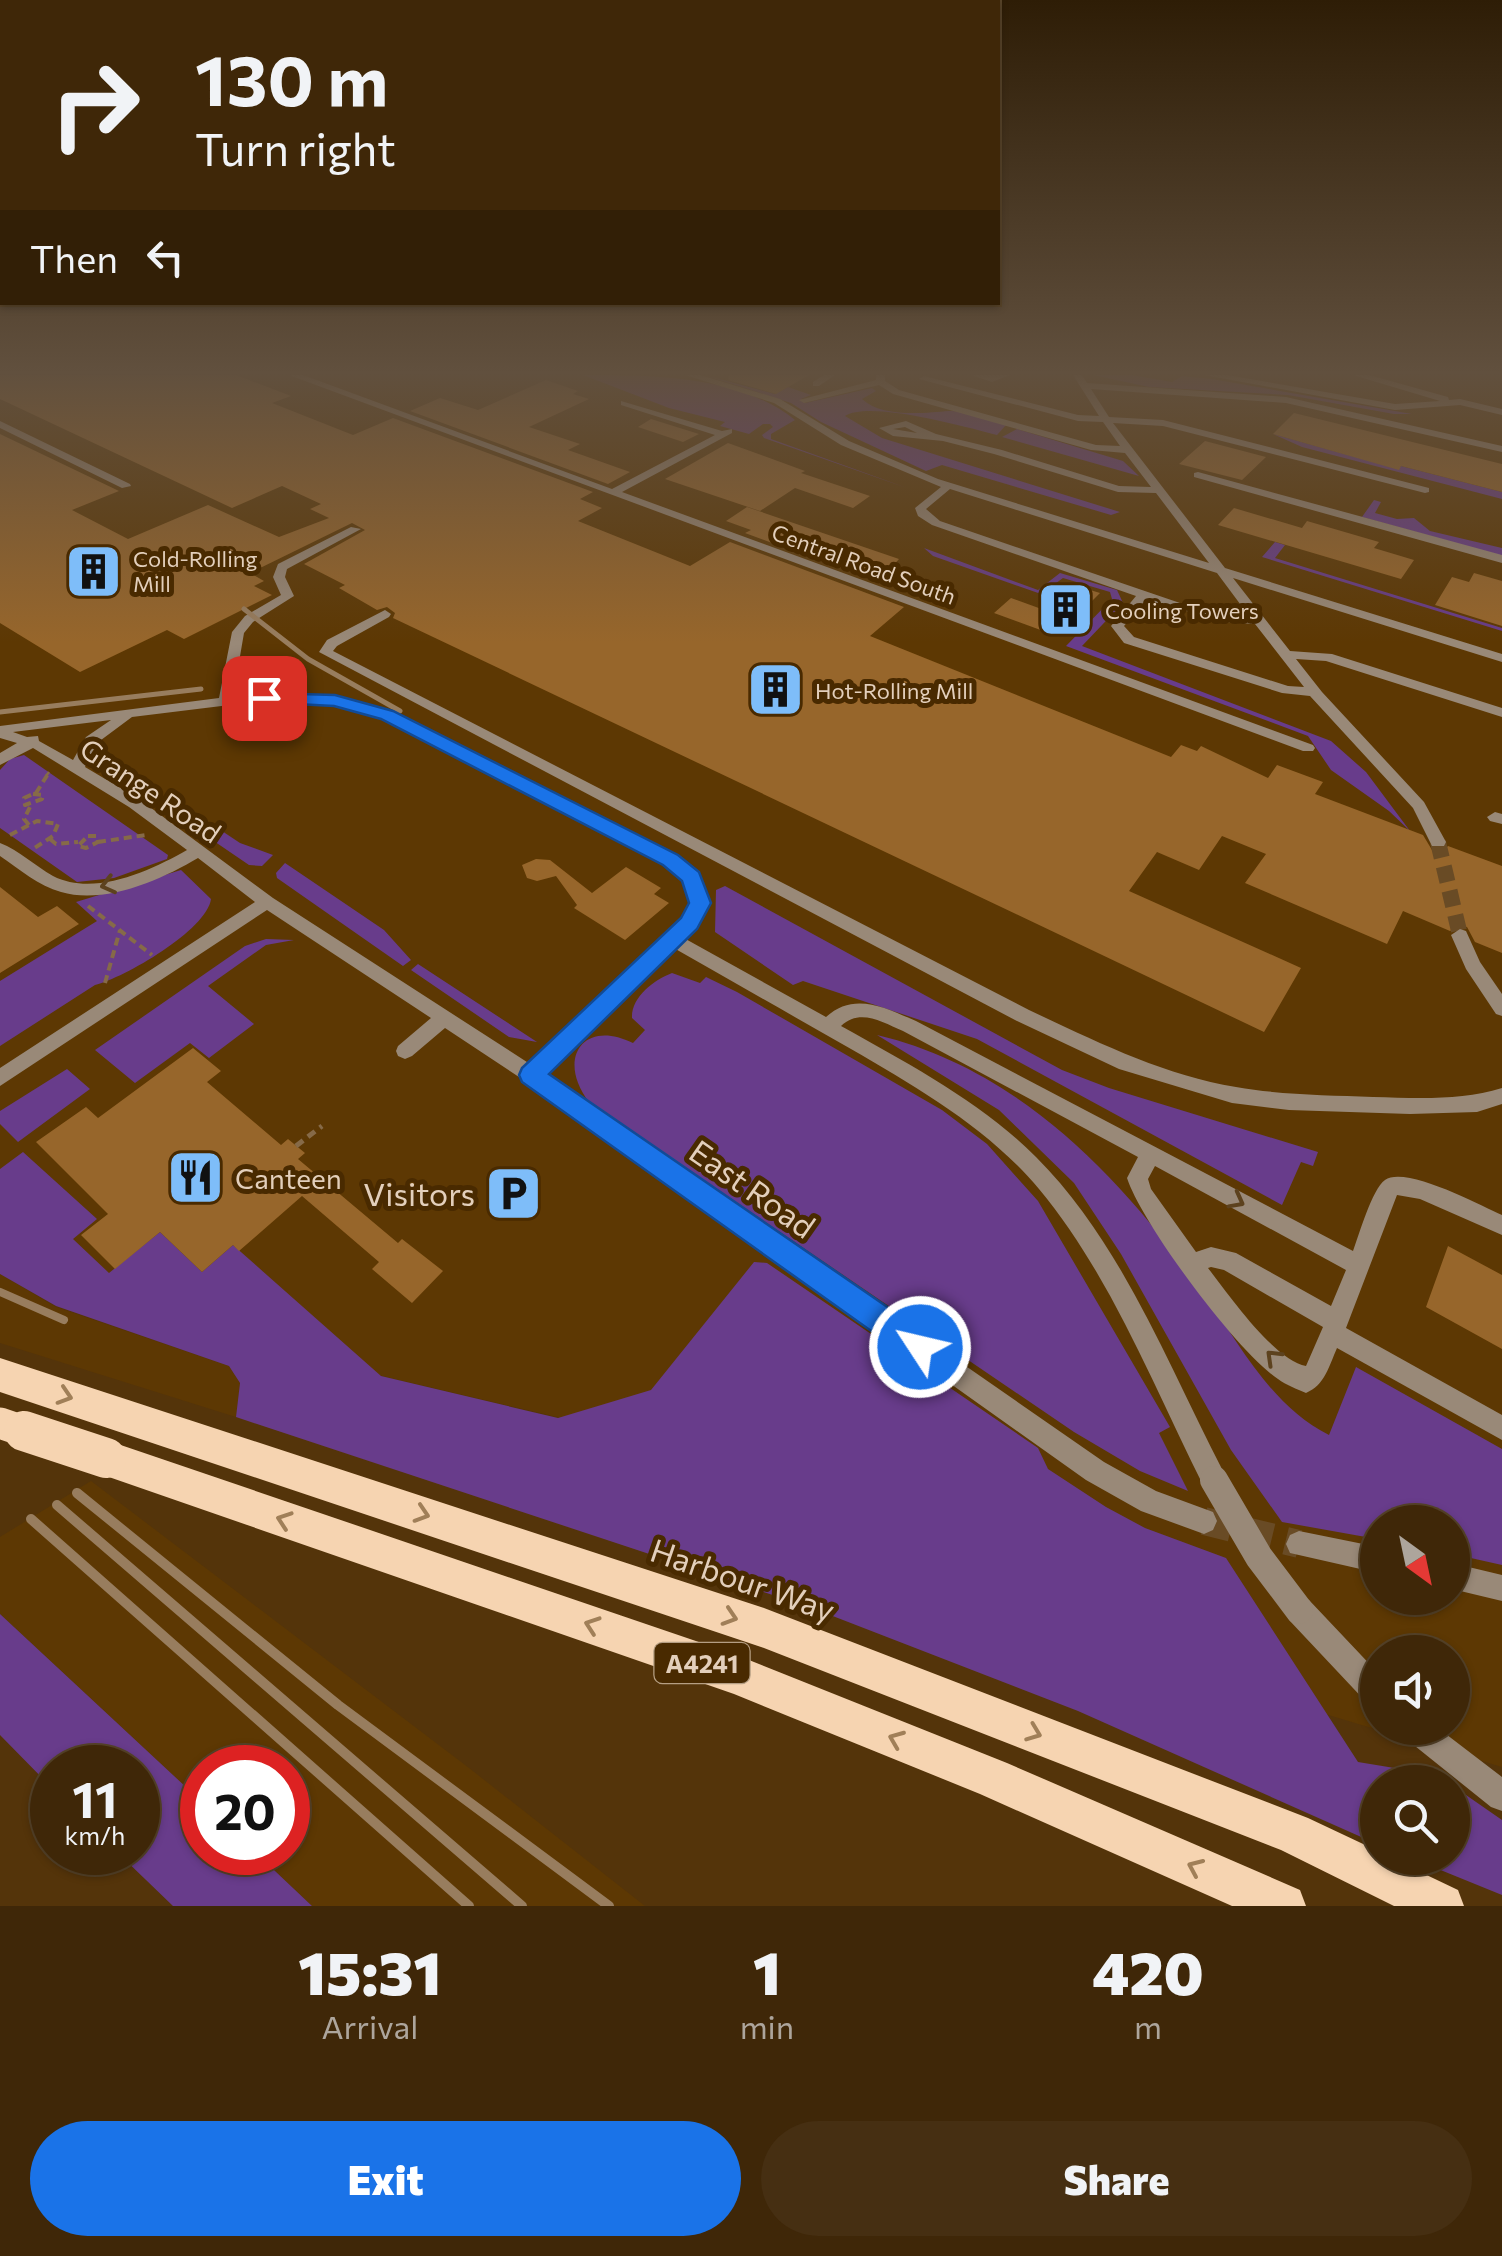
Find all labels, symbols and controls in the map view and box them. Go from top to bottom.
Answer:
text: 130 m [195,35,388,120]
icon: right [30,40,160,170]
text: Turn right [195,120,396,175]
icon: left [138,230,193,285]
text: Then [30,234,118,281]
street label: Central Road South [768,518,960,610]
building icon: Cold-Rolling Mill [64,541,124,601]
place label: Cold-Rolling Mill [133,545,257,597]
building icon: Cooling Towers [1036,580,1096,640]
place label: Cooling Towers [1105,597,1259,624]
pin [222,656,307,741]
building icon: Hot-Rolling Mill [746,660,806,720]
icon: arrive [237,671,292,726]
place label: Hot-Rolling Mill [815,677,973,704]
street label: Grange Road [74,730,228,850]
one-way arrow [100,873,117,894]
street label: East Road [682,1130,824,1246]
restaurant icon: Canteen [166,1148,226,1208]
place label: Canteen [235,1161,342,1195]
parking icon: Visitors [484,1163,544,1223]
place label: Visitors [363,1173,475,1213]
one-way arrow [1226,1189,1244,1208]
position arrow [868,1295,972,1399]
one-way arrow [1266,1351,1284,1369]
one-way arrow [56,1384,73,1404]
one-way arrow [413,1503,430,1523]
north arrow [1360,1505,1470,1615]
map controls [1360,1505,1470,1875]
one-way arrow [277,1511,294,1531]
street label: Harbour Way [646,1529,840,1629]
one-way arrow [721,1606,738,1626]
one-way arrow [584,1617,601,1637]
button: sound [1360,1635,1470,1745]
road number: A4241 [654,1643,750,1683]
one-way arrow [1025,1721,1042,1741]
one-way arrow [888,1731,906,1751]
speed limit sign: 20 [180,1745,310,1875]
button: search [1360,1765,1470,1875]
text: 11 [72,1767,118,1828]
text: km/h [65,1820,125,1850]
one-way arrow [1187,1859,1205,1879]
text: 15:31 [298,1934,442,2007]
text: 1 [753,1934,781,2007]
text: 420 [1092,1934,1204,2007]
text: Arrival [321,2006,418,2046]
text: min [740,2006,794,2046]
text: m [1134,2006,1162,2046]
button: Exit [30,2121,741,2236]
button: Share [761,2121,1472,2236]

